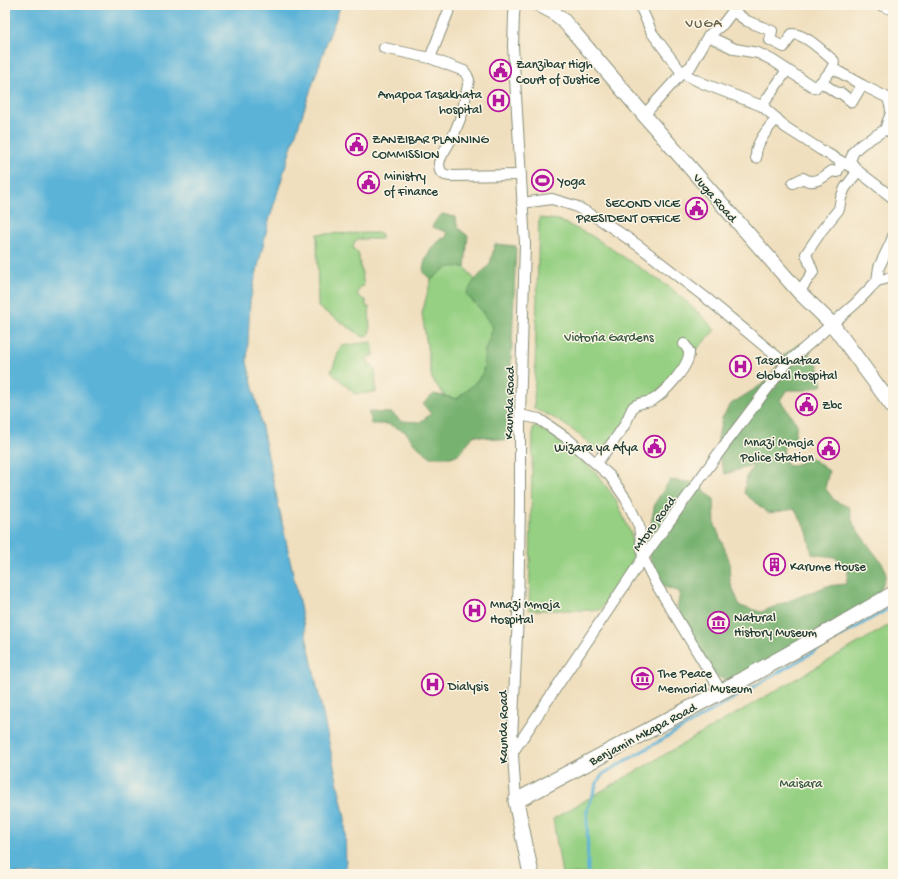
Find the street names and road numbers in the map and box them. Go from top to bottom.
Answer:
street label: Vuga Road [688,171,740,227]
street label: Kaunda Road [502,365,519,440]
street label: Mtoro Road [630,493,681,555]
street label: Kaunda Road [497,689,512,763]
street label: Benjamin Mkapa Road [586,700,700,770]

